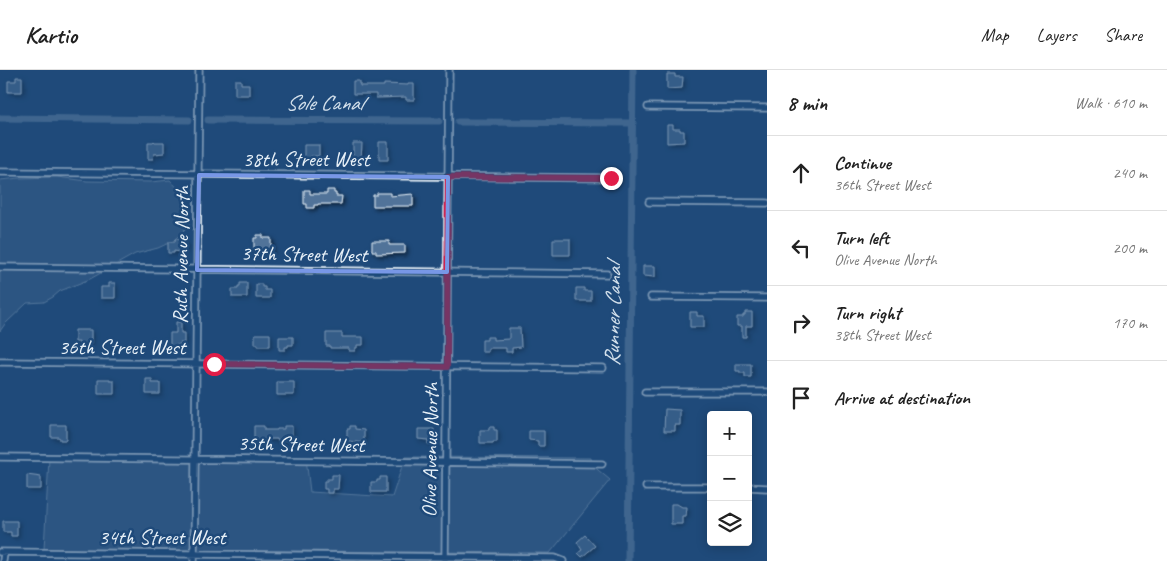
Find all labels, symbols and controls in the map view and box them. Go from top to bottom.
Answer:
text: Kartio [25,20,77,50]
text: Map [981,24,1009,46]
text: Layers [1037,24,1076,46]
text: Share [1104,24,1142,46]
water label: Sole Canal [285,89,370,117]
text: 8 min [787,90,827,116]
text: Walk · 610 m [1075,93,1147,113]
street label: 38th Street West [243,146,372,172]
text: Continue [834,151,891,175]
icon: ahead [787,159,815,187]
text: 240 m [1113,163,1147,183]
route end [600,167,623,190]
text: 36th Street West [834,175,931,195]
street label: Ruth Avenue North [167,185,195,324]
text: Turn left [834,226,889,250]
icon: left [787,234,815,262]
text: 200 m [1113,238,1147,258]
street label: 37th Street West [240,240,370,268]
text: Olive Avenue North [834,250,937,270]
water label: Runner Canal [598,256,628,366]
text: Turn right [834,301,901,325]
icon: right [787,309,815,337]
text: 170 m [1113,313,1147,333]
text: 38th Street West [834,325,931,345]
street label: 36th Street West [59,334,188,360]
route start [203,353,226,376]
street label: Olive Avenue North [416,381,444,518]
icon: arrive [787,384,815,412]
text: Arrive at destination [834,386,970,410]
map controls [707,411,752,546]
button: + [707,411,752,456]
street label: 35th Street West [237,430,367,458]
button: − [707,456,752,501]
button: layers [707,501,752,546]
street label: 34th Street West [99,524,228,550]

